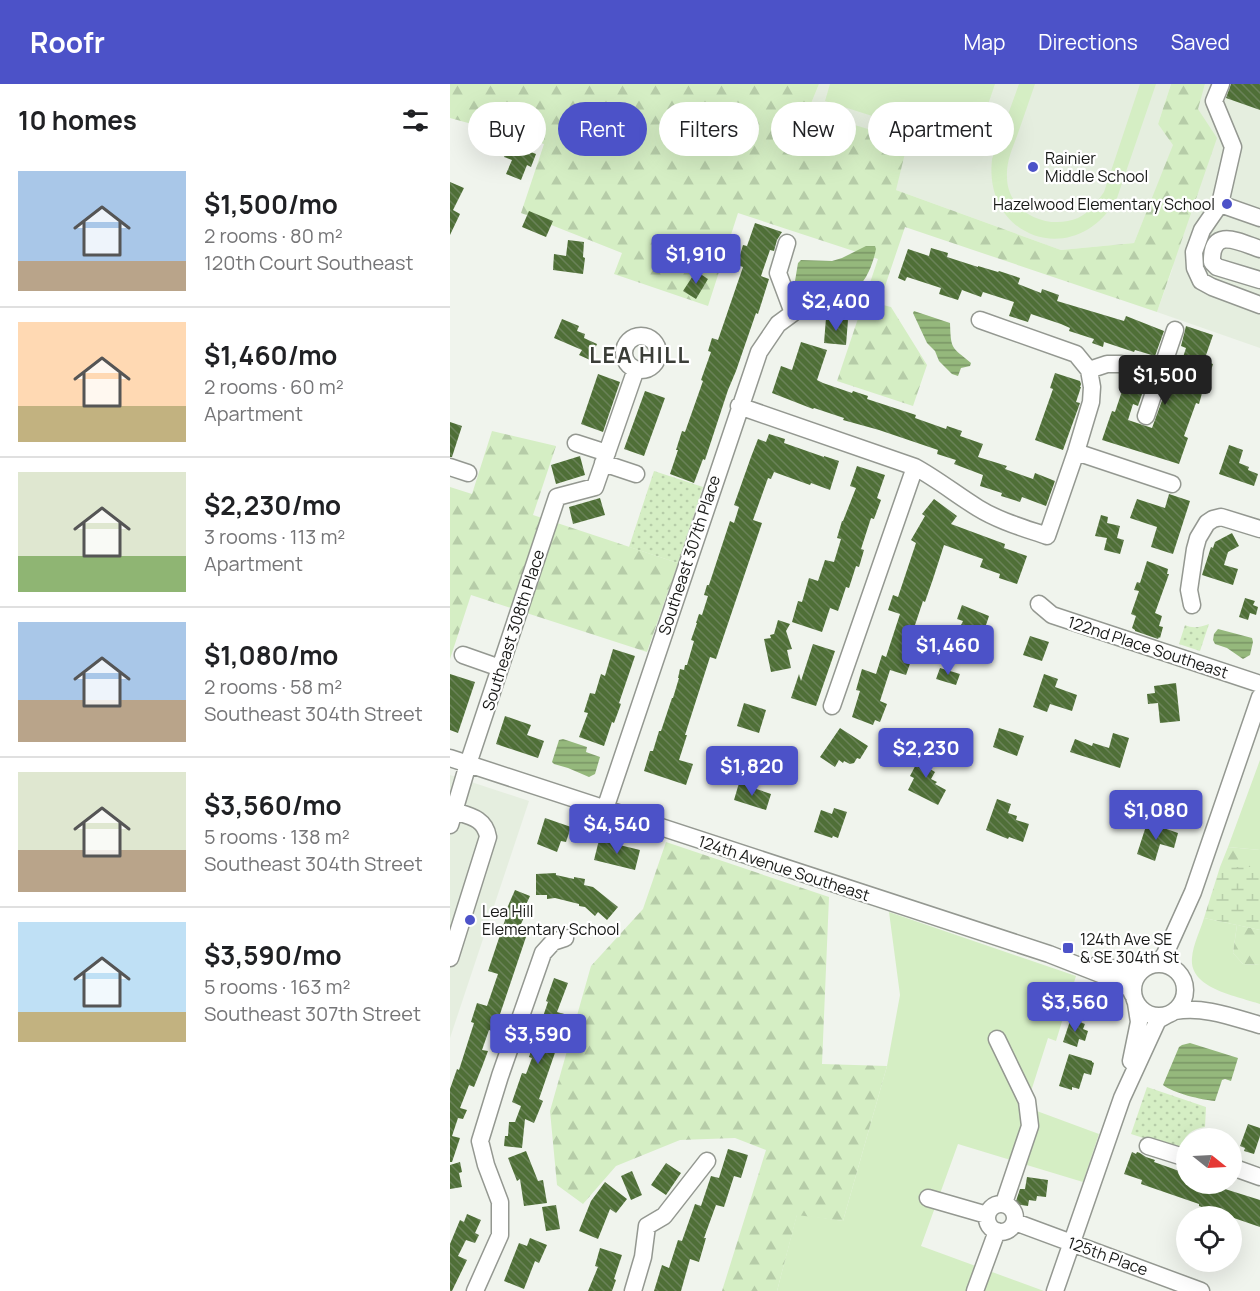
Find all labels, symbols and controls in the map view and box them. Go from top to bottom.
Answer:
text: Roofr [30,23,105,61]
text: Map [964,28,1005,56]
text: Directions [1038,28,1138,56]
text: Saved [1171,28,1230,56]
text: 10 homes [18,102,137,138]
chip: Buy [468,102,546,156]
chip: Rent [558,102,647,156]
chip: Filters [659,102,759,156]
chip: New [771,102,856,156]
chip: Apartment [868,102,1014,156]
icon: filters [399,104,432,137]
place label: Rainier Middle School [1045,147,1148,187]
marker: Rainier Middle School [1026,160,1040,174]
text: $1,500/mo [204,186,338,222]
place label: Hazelwood Elementary School [993,193,1215,215]
icon: home [66,195,138,267]
marker: Hazelwood Elementary School [1220,197,1234,211]
text: 2 rooms · 80 m² [204,222,343,249]
pin: $1,910 [647,234,745,285]
text: $1,910 [666,240,726,267]
text: 120th Court Southeast [204,249,414,276]
pin: $2,400 [787,281,885,332]
text: $2,400 [801,287,871,314]
text: $1,460/mo [204,337,337,373]
district label: LEA HILL [589,340,691,370]
icon: home [66,346,138,418]
pin: $1,500 [1116,355,1214,406]
text: $1,500 [1133,361,1197,388]
text: 2 rooms · 60 m² [204,373,344,400]
text: Apartment [204,400,303,427]
street label: Southeast 307th Place [653,472,725,638]
text: $2,230/mo [204,487,341,523]
icon: home [66,496,138,568]
text: 3 rooms · 113 m² [204,523,345,550]
street label: Southeast 308th Place [477,547,549,713]
text: Apartment [204,550,303,577]
street label: 122nd Place Southeast [1065,611,1231,683]
pin: $1,460 [899,625,997,676]
text: $1,460 [916,631,980,658]
text: $1,080/mo [204,637,338,673]
icon: home [66,646,138,718]
text: 2 rooms · 58 m² [204,673,342,700]
text: Southeast 304th Street [204,700,423,727]
pin: $2,230 [877,728,975,779]
text: $2,230 [892,734,960,761]
pin: $1,820 [703,746,801,797]
text: $1,820 [720,752,784,779]
text: $3,560/mo [204,787,342,823]
pin: $1,080 [1107,790,1205,841]
icon: home [66,796,138,868]
text: $1,080 [1123,796,1189,823]
pin: $4,540 [568,804,666,855]
text: $4,540 [583,810,651,837]
text: 5 rooms · 138 m² [204,823,350,850]
street label: 124th Avenue Southeast [695,830,873,906]
text: Southeast 304th Street [204,850,423,877]
place label: Lea Hill Elementary School [482,900,620,940]
marker: Lea Hill Elementary School [463,913,477,927]
place label: 124th Ave SE & SE 304th St [1080,928,1179,968]
text: $3,590/mo [204,937,342,973]
marker: 124th Ave SE & SE 304th St [1061,941,1075,955]
icon: home [66,946,138,1018]
text: 5 rooms · 163 m² [204,973,350,1000]
pin: $3,560 [1026,982,1124,1033]
text: $3,560 [1041,988,1109,1015]
text: Southeast 307th Street [204,1000,421,1027]
pin: $3,590 [489,1014,587,1065]
text: $3,590 [504,1020,572,1047]
north arrow [1176,1128,1242,1194]
map controls [1176,1128,1242,1272]
button: locate [1176,1206,1242,1272]
street label: 125th Place [1065,1231,1151,1281]

